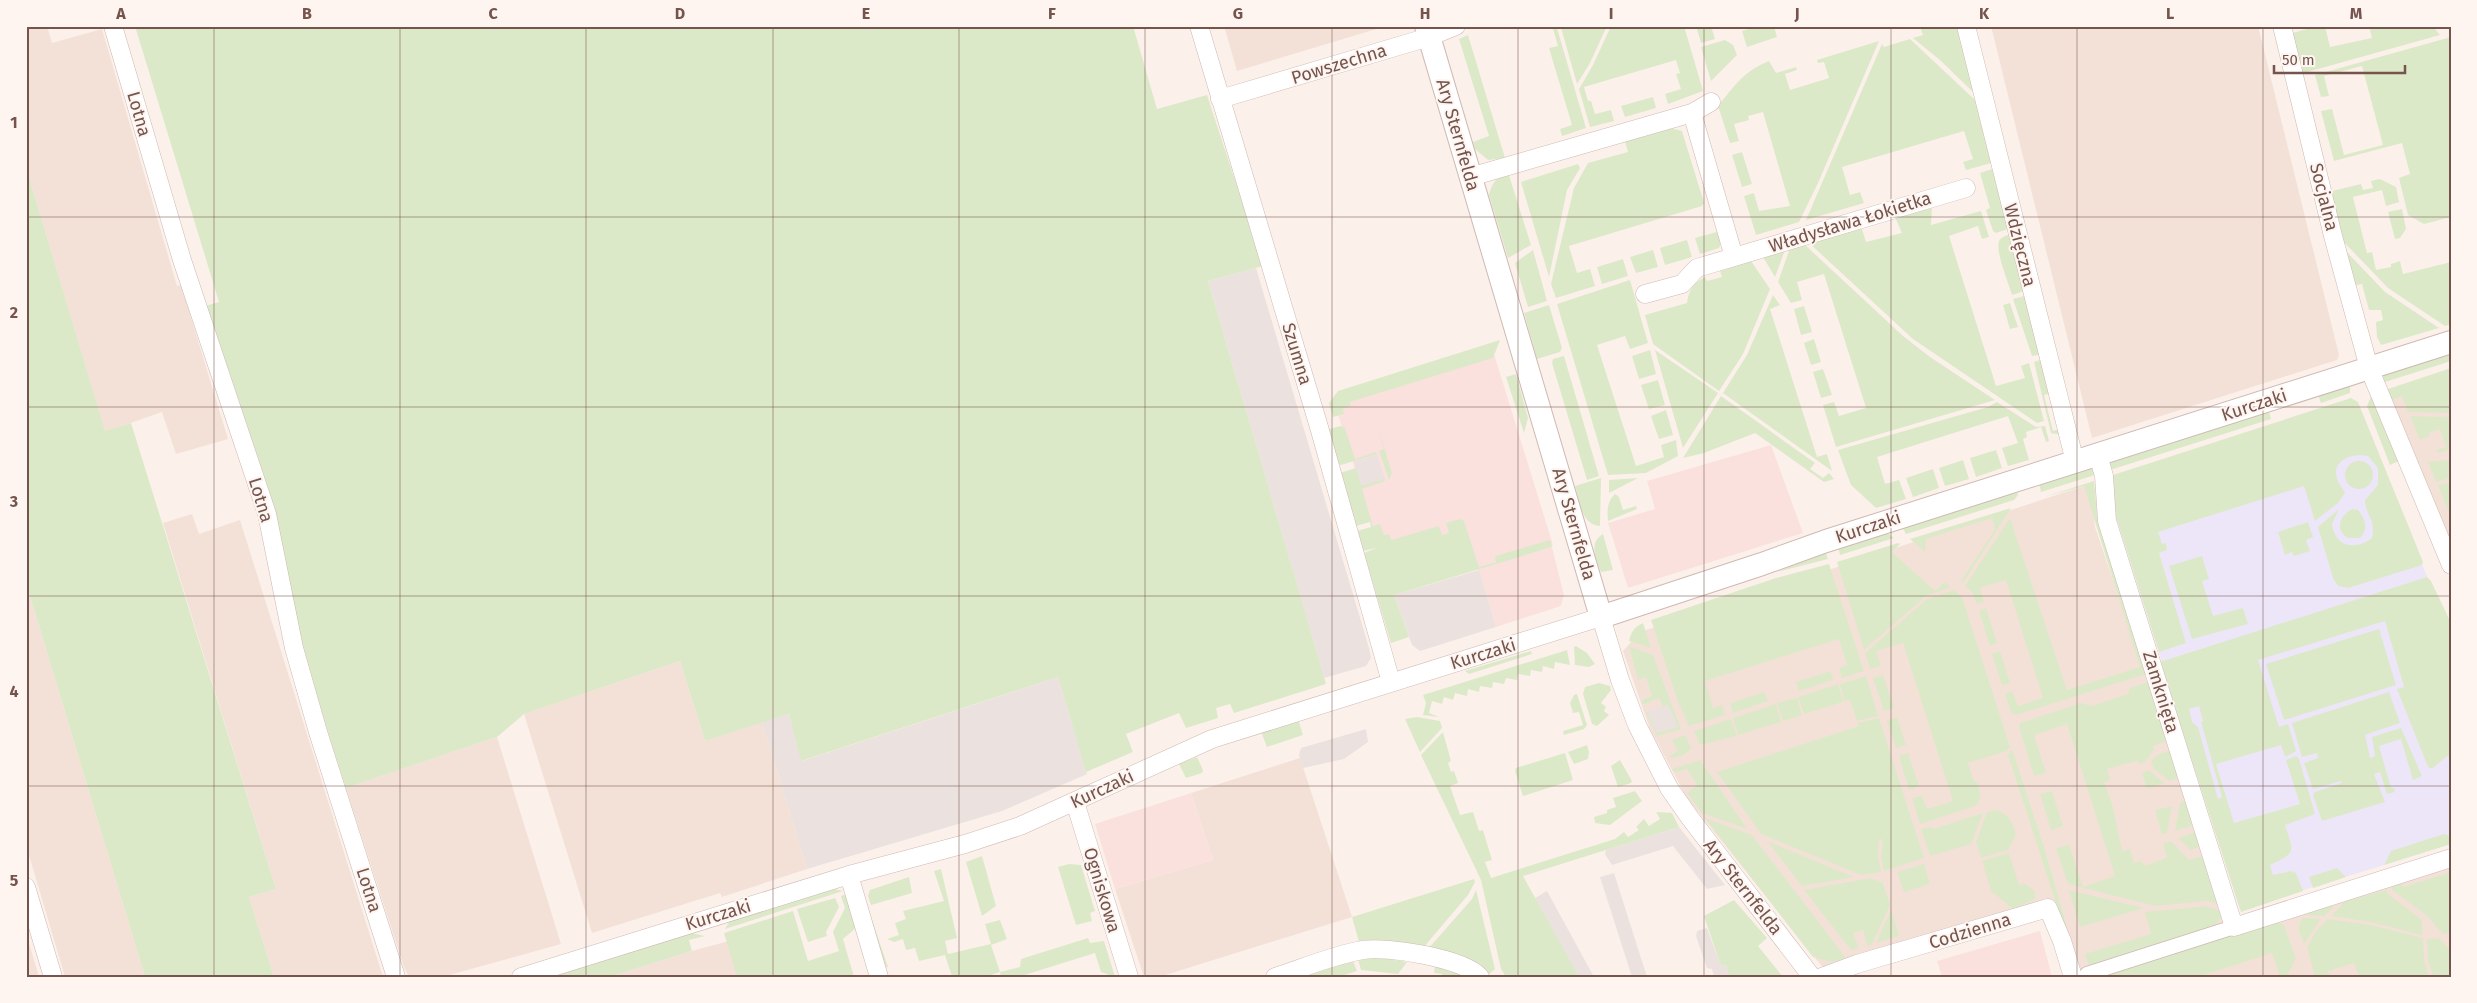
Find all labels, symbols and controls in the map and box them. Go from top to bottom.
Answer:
text: A [115,4,126,23]
text: B [302,4,312,23]
text: C [488,4,498,23]
text: D [675,4,685,23]
text: E [862,4,870,23]
text: F [1048,4,1056,23]
text: G [1233,4,1243,23]
text: H [1420,4,1430,23]
text: I [1609,4,1613,23]
text: J [1793,4,1800,23]
text: K [1979,4,1990,23]
text: L [2166,4,2174,23]
text: M [2350,4,2363,23]
street label: Powszechna [1289,39,1389,89]
scale bar [2274,42,2406,74]
text: 50 m [2282,51,2315,69]
street label: Ary Sternfelda [1431,76,1485,194]
street label: Lotna [122,89,156,139]
text: 1 [10,113,18,132]
street label: Socjalna [2305,161,2343,233]
street label: Władysława Łokietka [1766,187,1934,257]
street label: Wdzięczna [1999,201,2041,289]
text: 2 [10,303,18,322]
street label: Szumna [1277,320,1317,388]
street label: Kurczaki [2218,384,2290,426]
street label: Ary Sternfelda [1547,465,1601,583]
street label: Lotna [244,475,278,525]
text: 3 [9,492,18,511]
street label: Kurczaki [1832,506,1904,548]
street label: Kurczaki [1447,634,1519,674]
street label: Zamknięta [2138,648,2184,736]
text: 4 [9,682,19,701]
street label: Kurczaki [1067,765,1137,813]
street label: Ary Sternfelda [1699,835,1787,939]
street label: Ogniskowa [1079,845,1125,935]
street label: Lotna [351,865,387,915]
text: 5 [10,871,19,890]
street label: Kurczaki [682,895,754,935]
street label: Codzienna [1926,908,2014,954]

